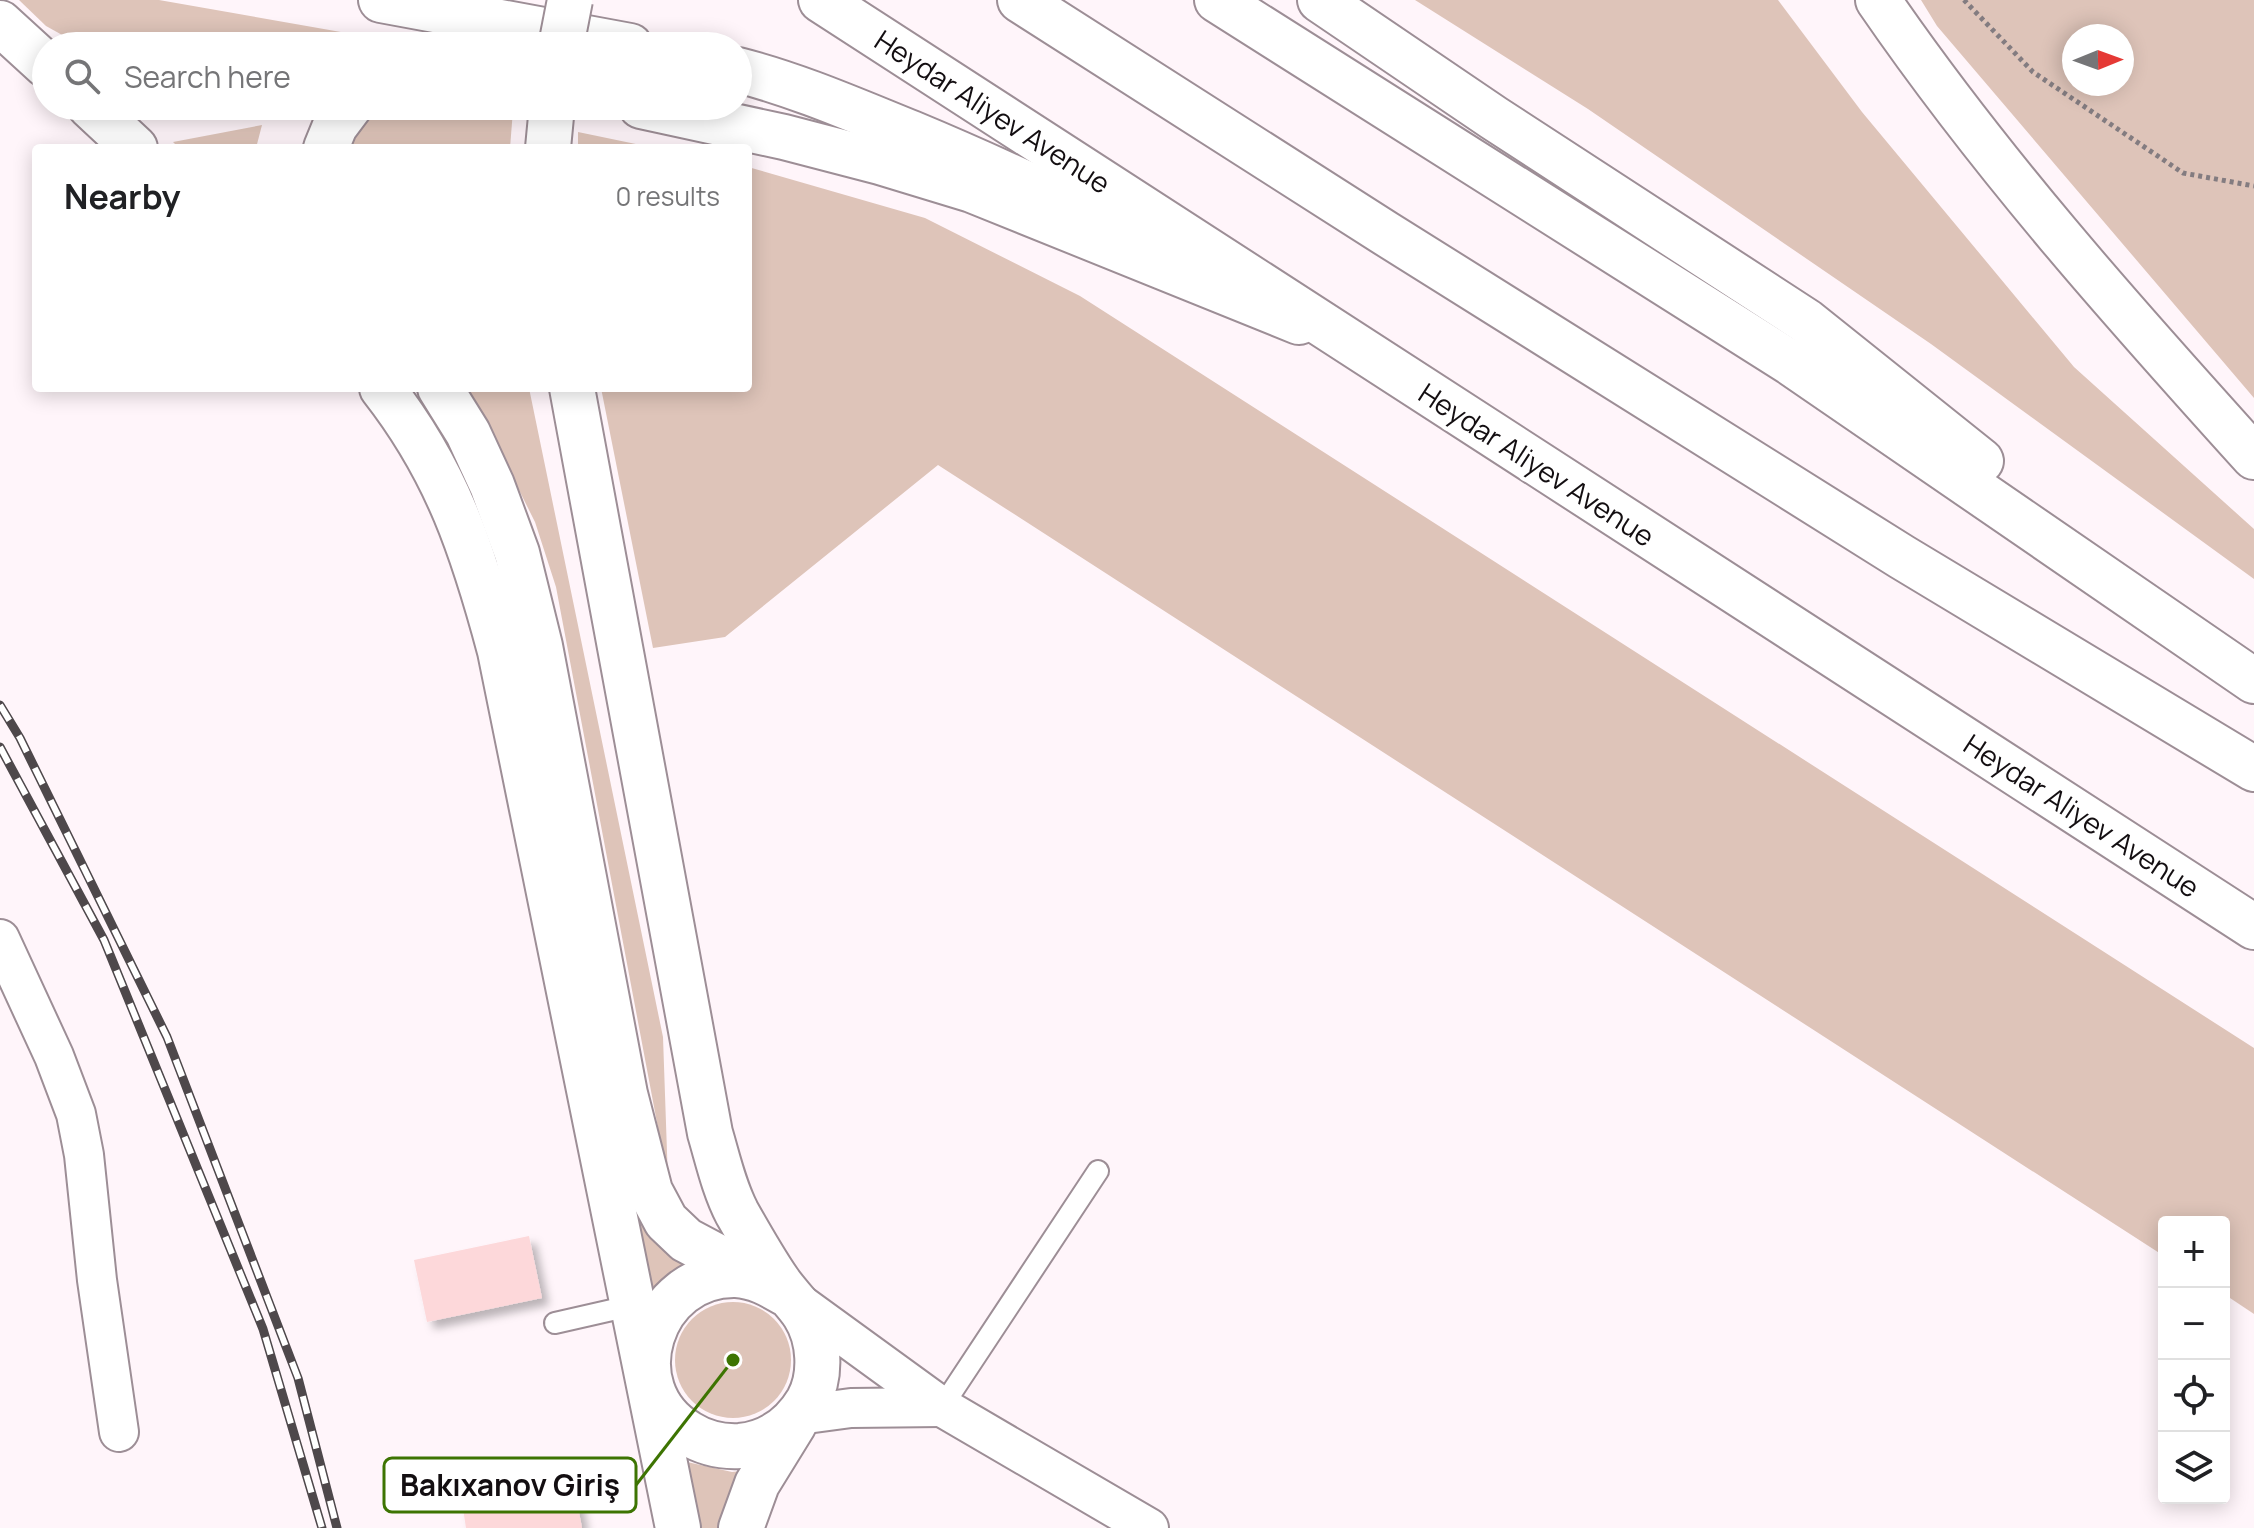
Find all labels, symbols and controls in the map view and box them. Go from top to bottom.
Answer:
street label: Heydar Aliyev Avenue [868,21,1118,201]
north arrow [2062,24,2134,96]
search box [32,32,752,120]
icon: search [60,54,104,98]
text: Search here [124,56,291,97]
text: Nearby [64,173,180,219]
text: 0 results [615,178,720,214]
street label: Heydar Aliyev Avenue [1412,374,1662,554]
street label: Heydar Aliyev Avenue [1957,725,2207,905]
map controls [2158,1216,2230,1504]
button: + [2158,1216,2230,1288]
button: − [2158,1288,2230,1360]
button: locate [2158,1360,2230,1432]
button: layers [2158,1432,2230,1504]
callout: Bakıxanov Giriş [384,1458,636,1512]
text: Bakıxanov Giriş [400,1464,620,1505]

